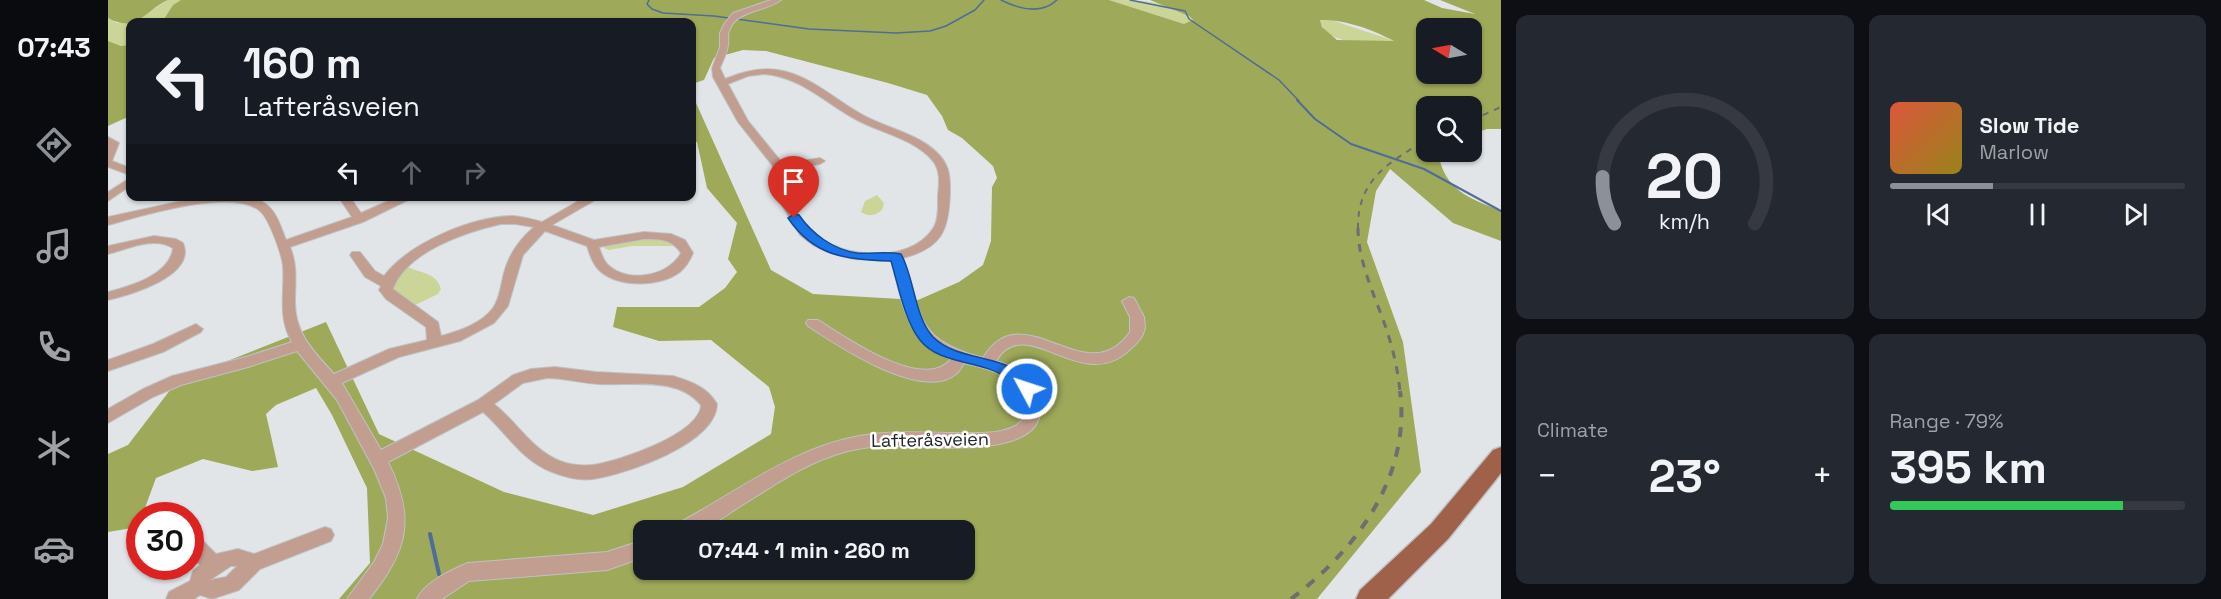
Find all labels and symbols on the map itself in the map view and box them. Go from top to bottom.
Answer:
north arrow [1416,18,1482,84]
pin [768,156,819,218]
position arrow [995,357,1059,421]
street label: Lafteråsveien [871,427,989,452]
speed limit sign: 30 [126,502,204,580]

